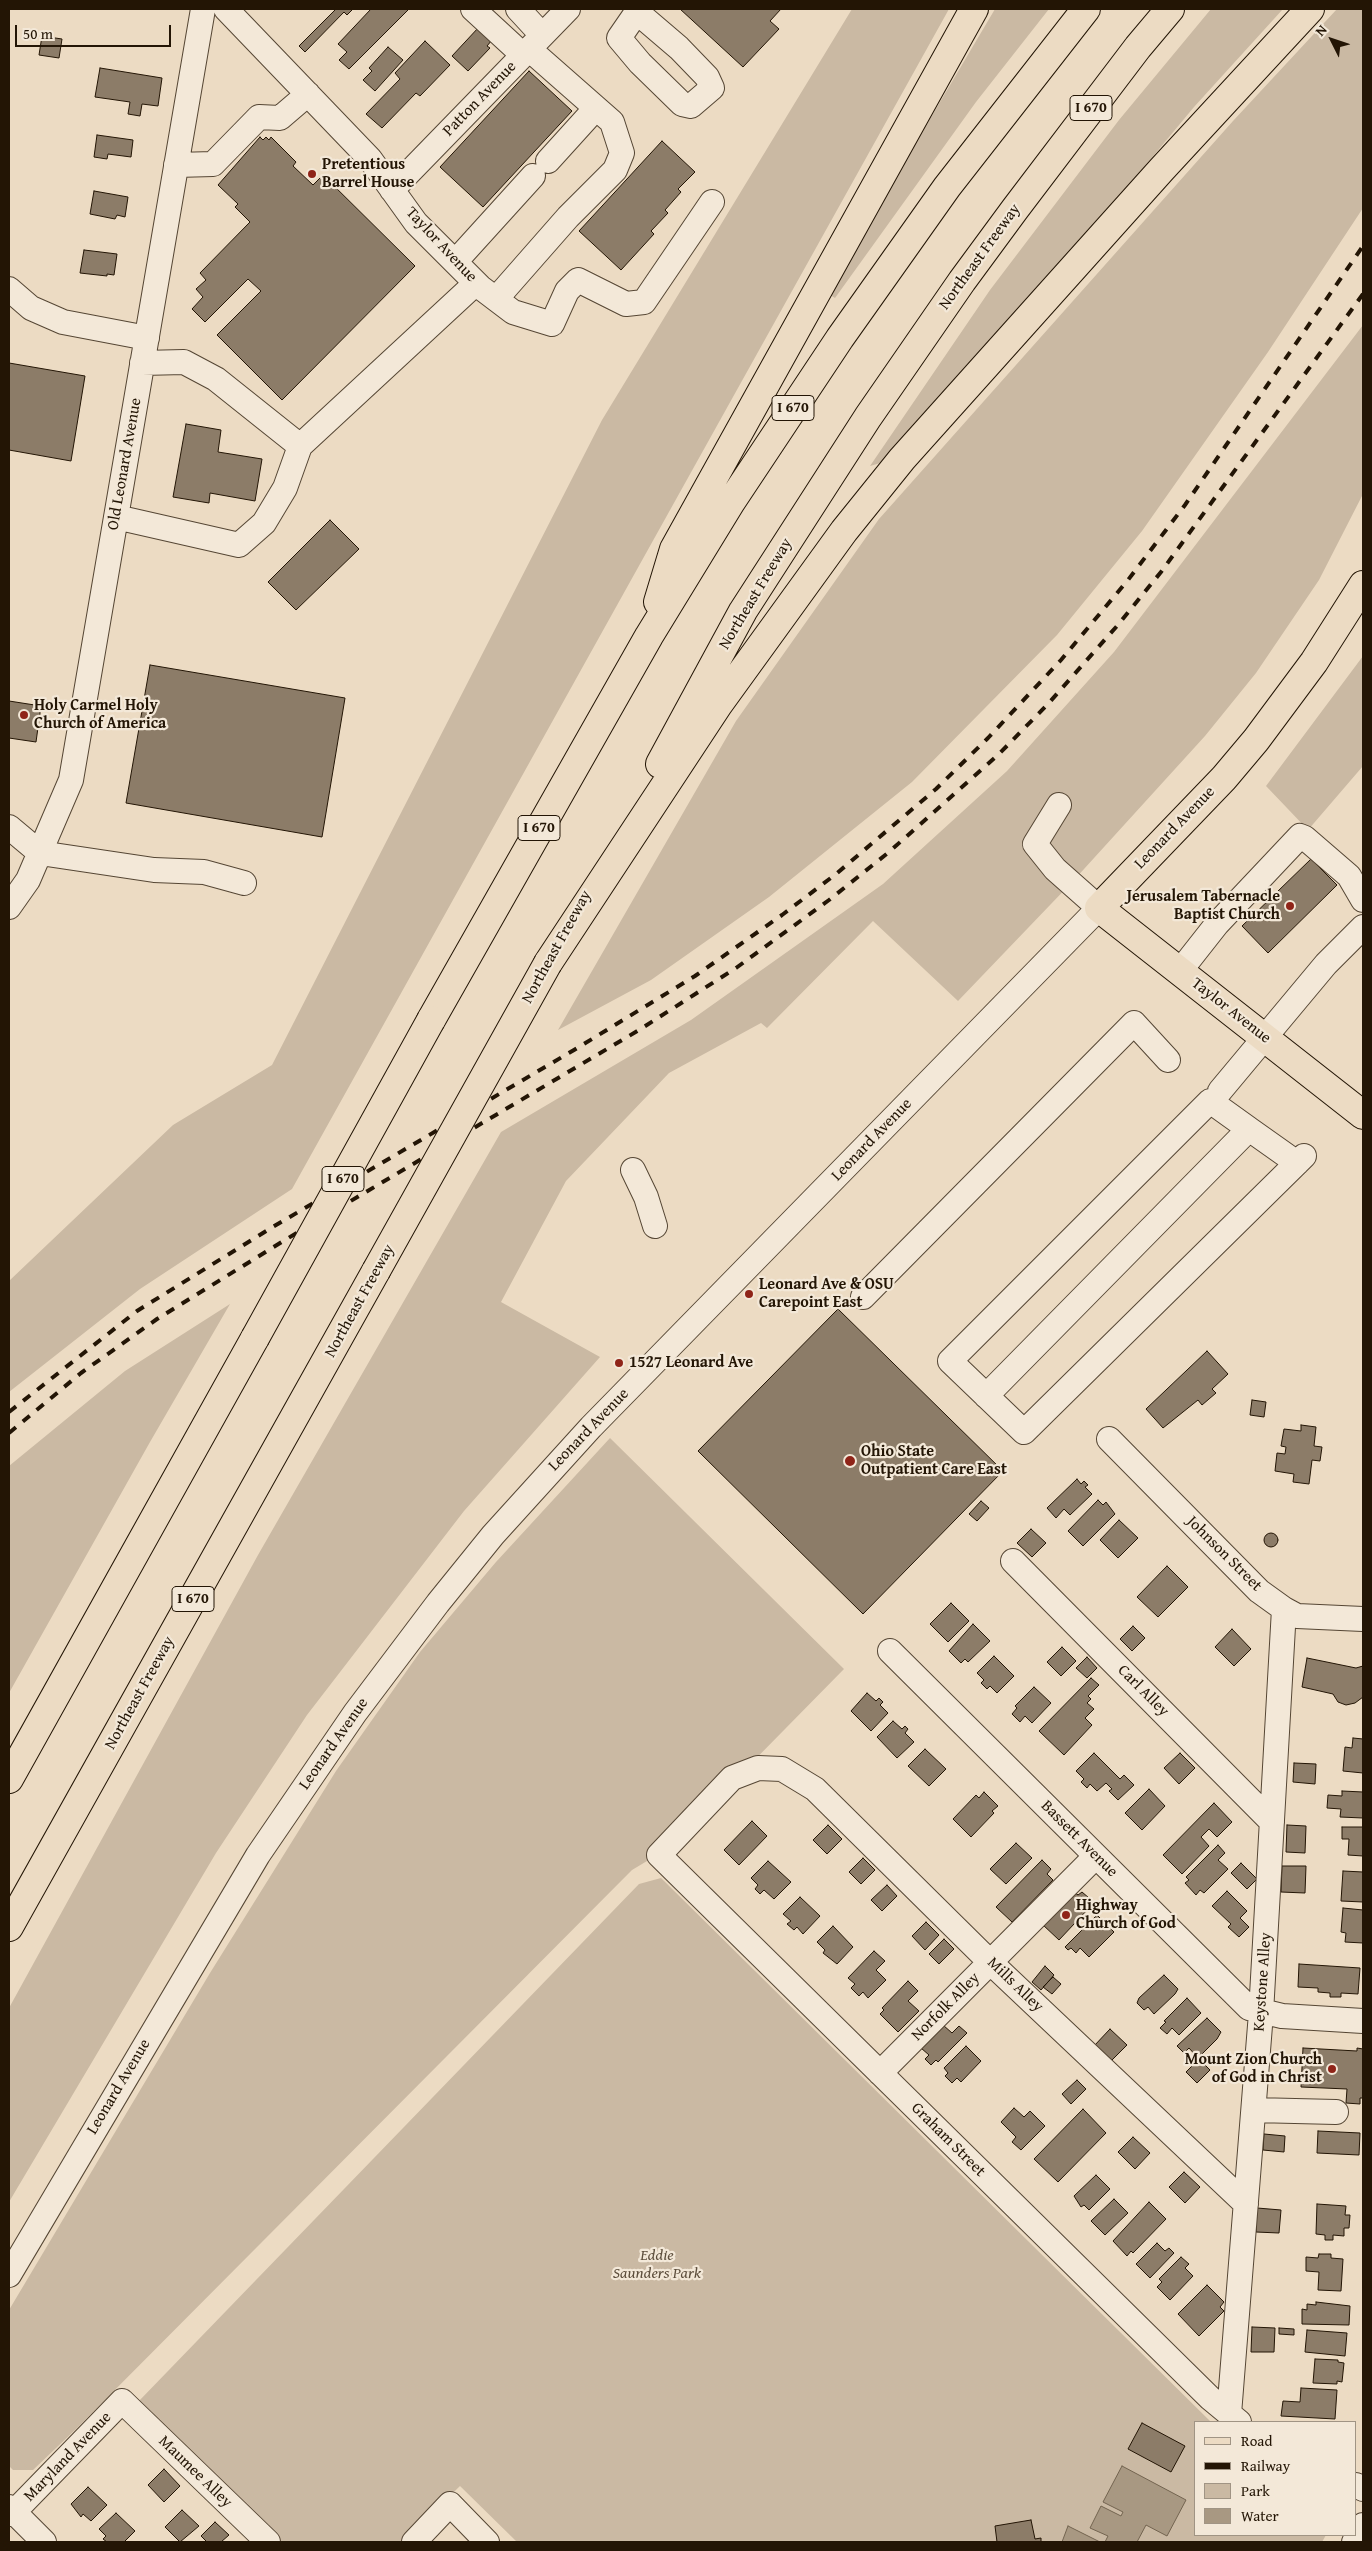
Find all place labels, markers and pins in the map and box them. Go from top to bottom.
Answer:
place label: Pretentious Barrel House [322,155,414,193]
marker: Pretentious Barrel House [306,168,318,180]
place label: Holy Carmel Holy Church of America [34,696,166,734]
marker: Holy Carmel Holy Church of America [18,709,30,721]
place label: Jerusalem Tabernacle Baptist Church [1126,887,1280,925]
marker: Jerusalem Tabernacle Baptist Church [1284,900,1296,912]
place label: Leonard Ave & OSU Carepoint East [759,1275,894,1313]
marker: Leonard Ave & OSU Carepoint East [743,1288,755,1300]
place label: 1527 Leonard Ave [629,1353,753,1373]
marker: 1527 Leonard Ave [613,1357,625,1369]
place label: Ohio State Outpatient Care East [861,1442,1007,1480]
marker: Ohio State Outpatient Care East [843,1454,857,1468]
place label: Highway Church of God [1076,1896,1176,1934]
marker: Highway Church of God [1060,1909,1072,1921]
place label: Mount Zion Church of God in Christ [1185,2050,1322,2088]
marker: Mount Zion Church of God in Christ [1326,2063,1338,2075]

